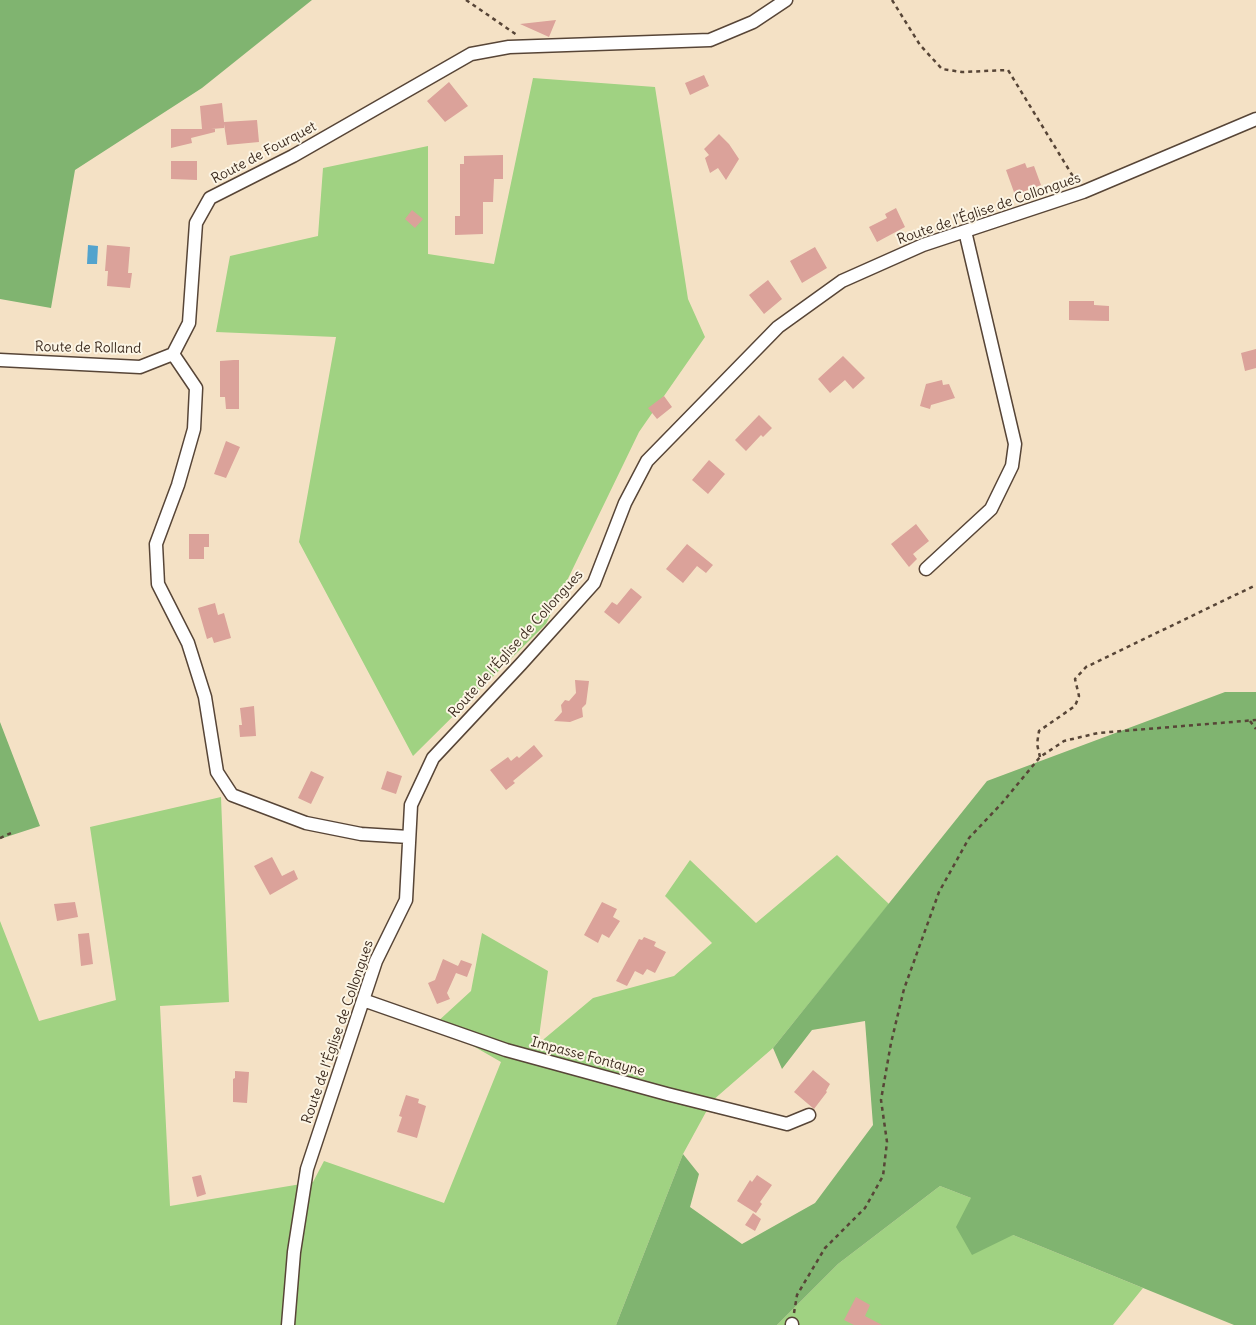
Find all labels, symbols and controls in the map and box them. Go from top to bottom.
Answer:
street label: Route de Fourquet [209,118,319,188]
street label: Route de l’Église de Collongues [895,170,1083,248]
street label: Route de Rolland [35,339,141,357]
street label: Route de l’Église de Collongues [445,567,587,721]
street label: Route de l’Église de Collongues [299,938,377,1126]
street label: Impasse Fontayne [529,1034,647,1080]

